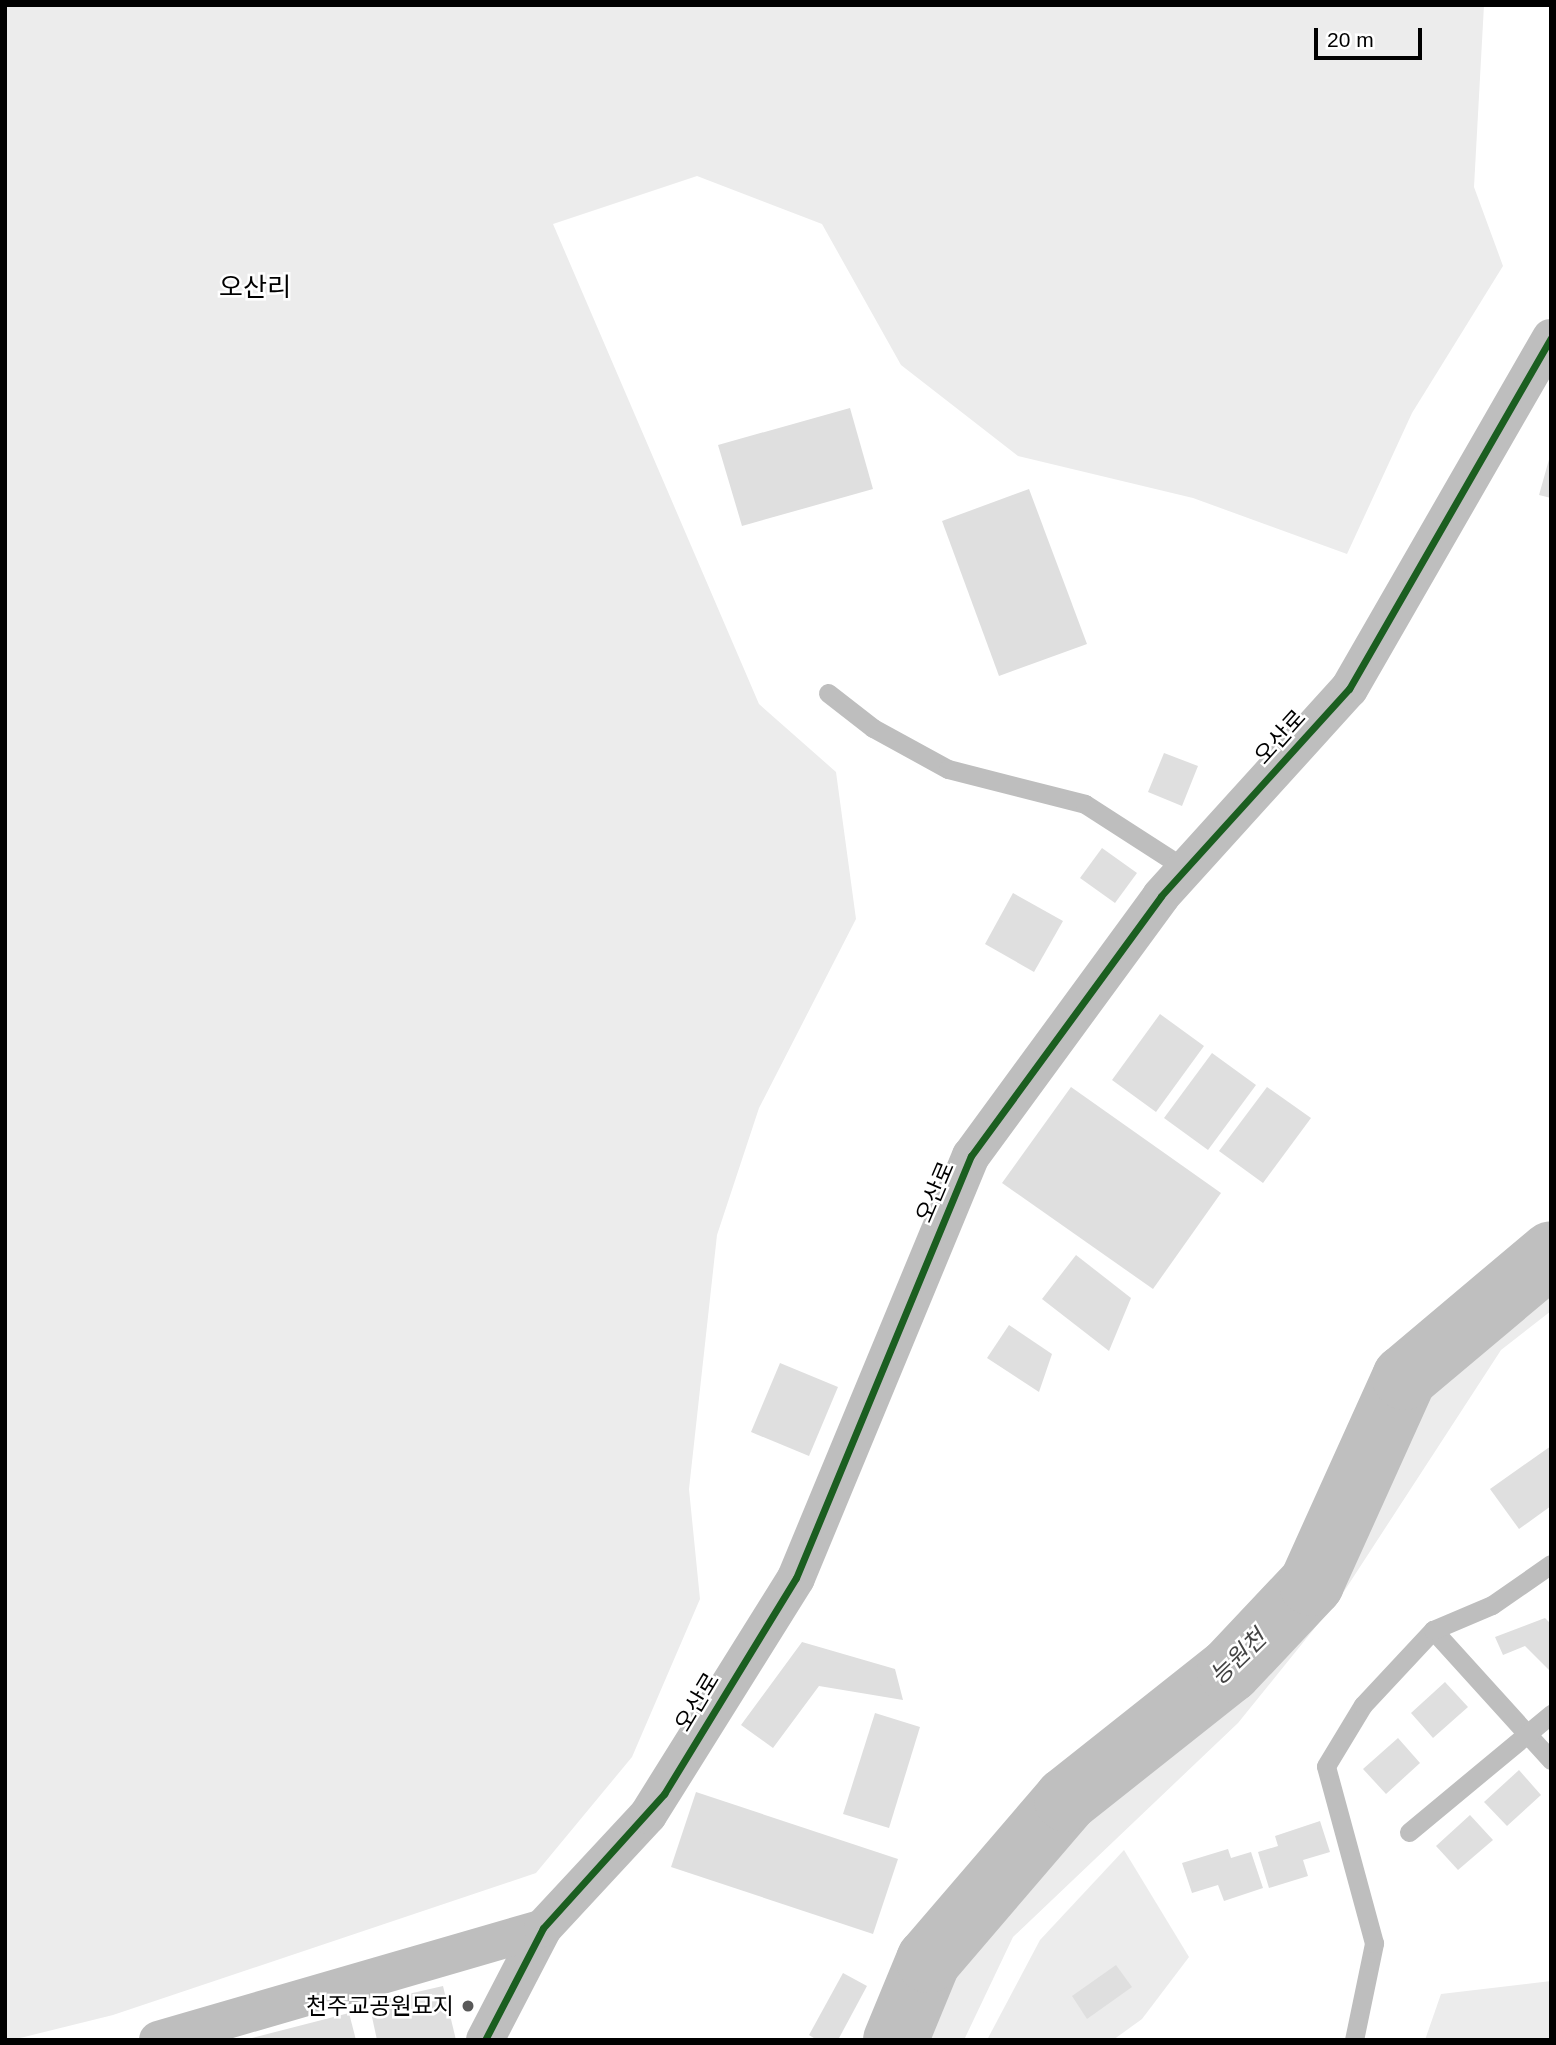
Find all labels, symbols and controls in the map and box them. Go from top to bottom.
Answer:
scale bar [1318,14,1426,58]
text: 20 m [1327,28,1374,51]
district label: 오산리 [219,272,291,304]
street label: 오산로 [1249,704,1311,770]
street label: 오산로 [910,1157,960,1227]
water label: 능원천 [1204,1624,1272,1690]
street label: 오산로 [669,1668,725,1736]
place label: 천주교공원묘지 [306,1992,454,2020]
marker: 천주교공원묘지 [460,1998,476,2014]

